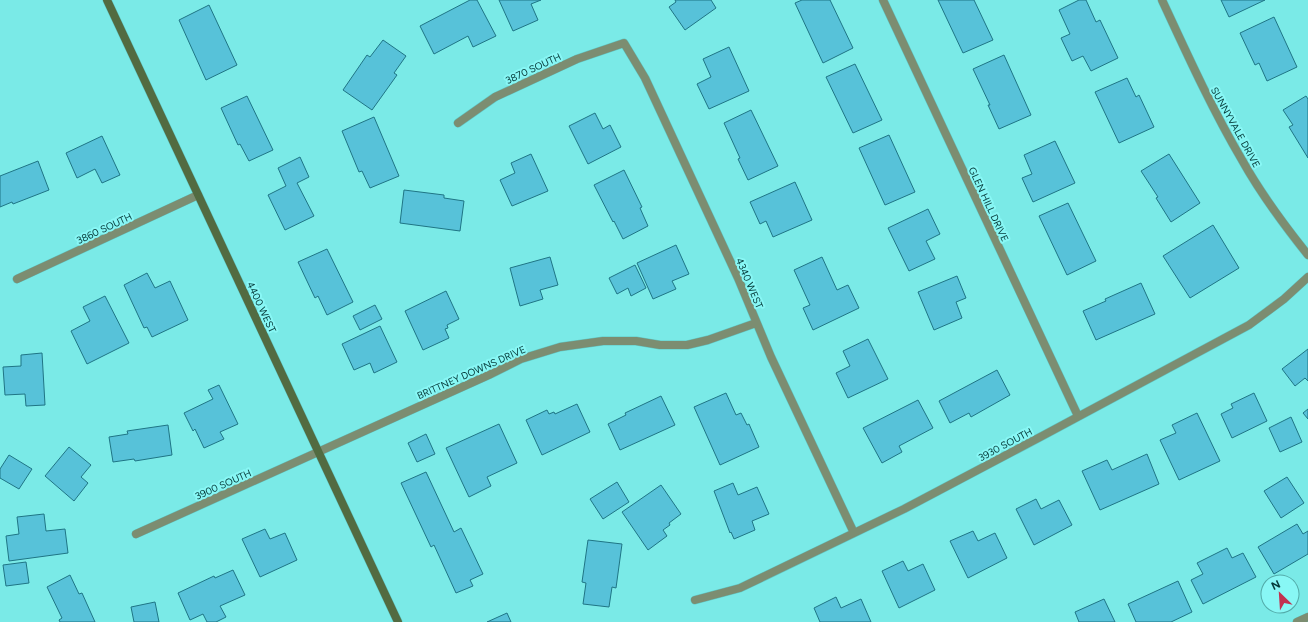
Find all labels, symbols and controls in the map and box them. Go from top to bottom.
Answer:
street label: 3870 SOUTH [503,50,563,87]
street label: SUNNYVALE DRIVE [1208,85,1263,170]
street label: GLEN HILL DRIVE [966,165,1012,244]
street label: 3860 SOUTH [74,210,134,247]
street label: 4340 WEST [733,256,766,311]
street label: 4400 WEST [244,280,279,335]
street label: BRITTNEY DOWNS DRIVE [415,343,528,402]
street label: 3930 SOUTH [976,425,1034,464]
street label: 3900 SOUTH [193,466,253,503]
north arrow [1260,574,1300,614]
text: N [1269,578,1283,593]

